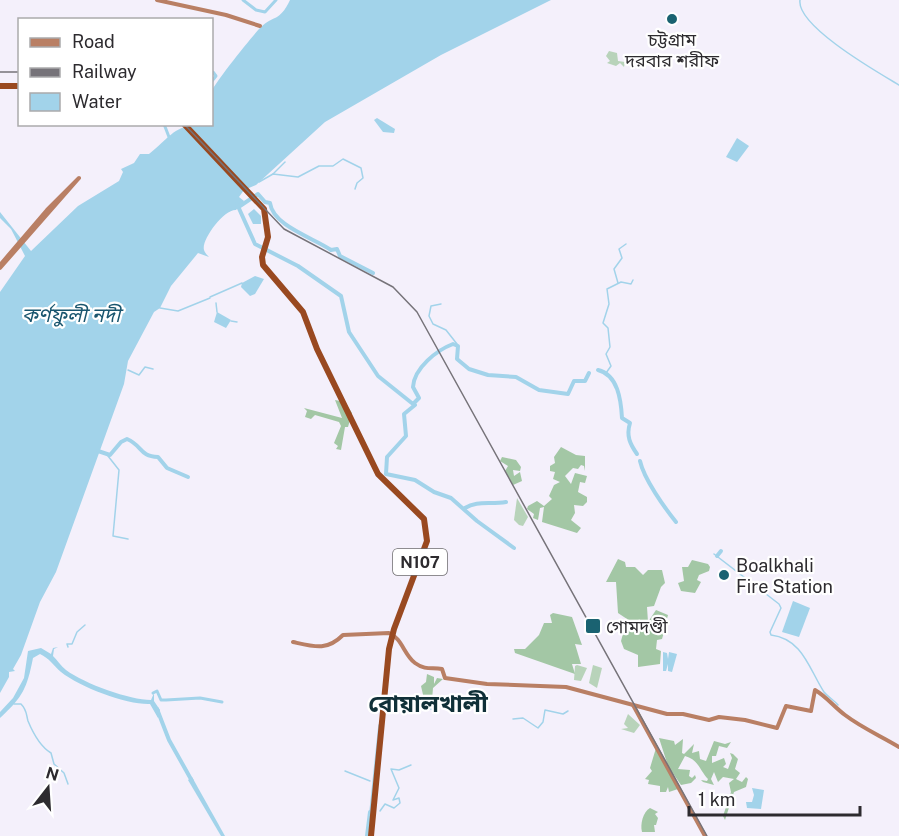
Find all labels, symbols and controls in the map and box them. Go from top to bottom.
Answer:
marker: চট্টগ্রাম দরবার শরীফ [665,12,679,26]
legend [18,18,213,126]
place label: চট্টগ্রাম দরবার শরীফ [624,29,720,71]
text: Road [72,31,115,52]
text: Railway [72,61,137,82]
text: Water [72,91,122,112]
water label: কর্ণফুলী নদী [22,303,124,327]
road number: N107 [393,549,447,575]
place label: Boalkhali Fire Station [736,555,833,597]
marker: Boalkhali Fire Station [717,568,731,582]
place label: গোমদণ্ডী [606,616,668,637]
marker: গোমদণ্ডী [584,617,602,635]
district label: বোয়ালখালী [368,689,489,717]
north arrow [18,758,78,818]
text: N [43,763,61,785]
scale bar [689,779,860,817]
text: 1 km [698,789,735,810]

